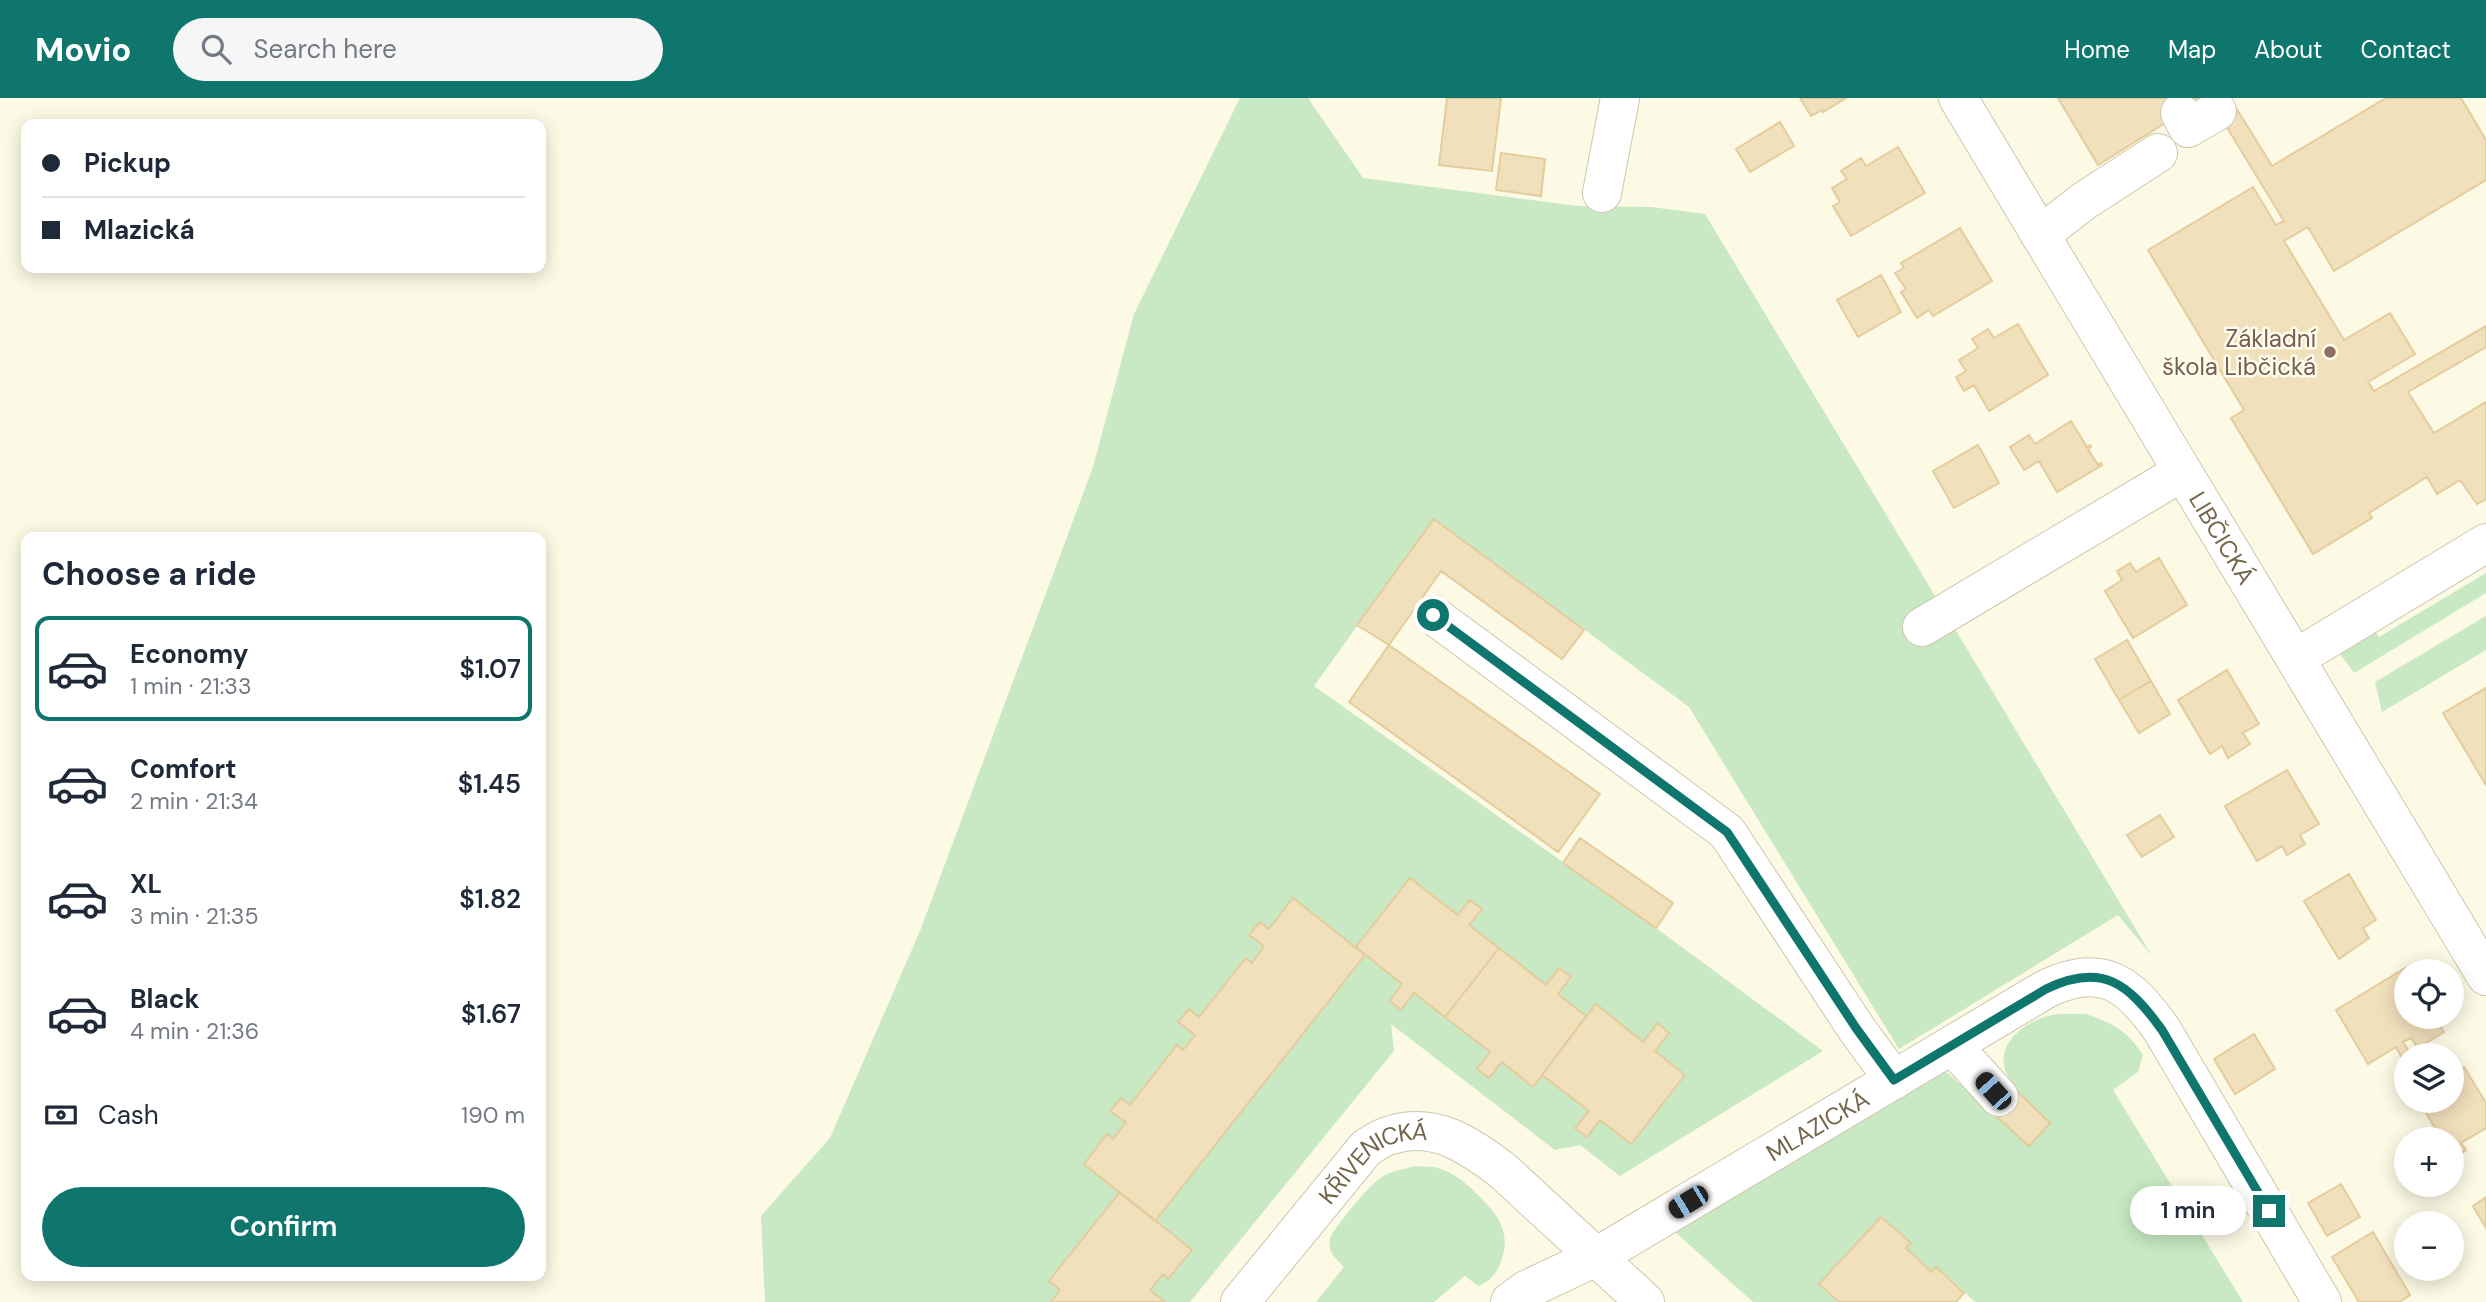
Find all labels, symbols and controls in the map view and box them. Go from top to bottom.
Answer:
search box [173,18,663,81]
text: Movio [35,28,131,71]
icon: search [197,30,235,68]
text: Search here [253,32,397,66]
text: Home [2064,34,2130,65]
text: Map [2168,34,2216,65]
text: About [2254,34,2323,65]
text: Contact [2361,34,2451,65]
text: Pickup [84,146,171,180]
text: Mlazická [84,213,195,247]
place label: Základní škola Libčická [2162,323,2317,382]
marker: Základní škola Libčická [2322,344,2338,360]
street label: LIBČICKÁ [2183,486,2262,590]
text: Choose a ride [42,553,257,595]
route start [1417,599,1449,631]
icon: car [46,637,109,700]
text: Economy [130,637,248,671]
text: $1.07 [459,652,521,686]
text: 1 min · 21:33 [130,671,252,701]
icon: car [46,752,109,815]
text: Comfort [130,752,236,786]
text: $1.45 [458,767,521,801]
text: 2 min · 21:34 [130,786,258,816]
icon: car [46,867,109,930]
text: XL [130,867,162,901]
text: $1.82 [459,882,521,916]
text: 3 min · 21:35 [130,901,258,931]
map controls [2394,959,2464,1281]
button: locate [2394,959,2464,1029]
icon: car [46,982,109,1045]
text: Black [130,982,200,1016]
text: $1.67 [461,997,521,1031]
text: 4 min · 21:36 [130,1016,259,1046]
button: layers [2394,1043,2464,1113]
car [1972,1068,2015,1114]
street label: MLAZICKÁ [1760,1083,1875,1168]
icon: cash [42,1096,80,1134]
text: Cash [98,1098,159,1132]
text: 190 m [461,1100,525,1130]
street label: KŘIVENICKÁ [1311,1115,1429,1210]
button: + [2394,1127,2464,1197]
car [1665,1182,1712,1222]
callout: 1 min [2129,1186,2244,1236]
button: Confirm [42,1187,525,1267]
text: 1 min [2161,1195,2215,1225]
route end [2253,1195,2285,1227]
button: − [2394,1211,2464,1281]

